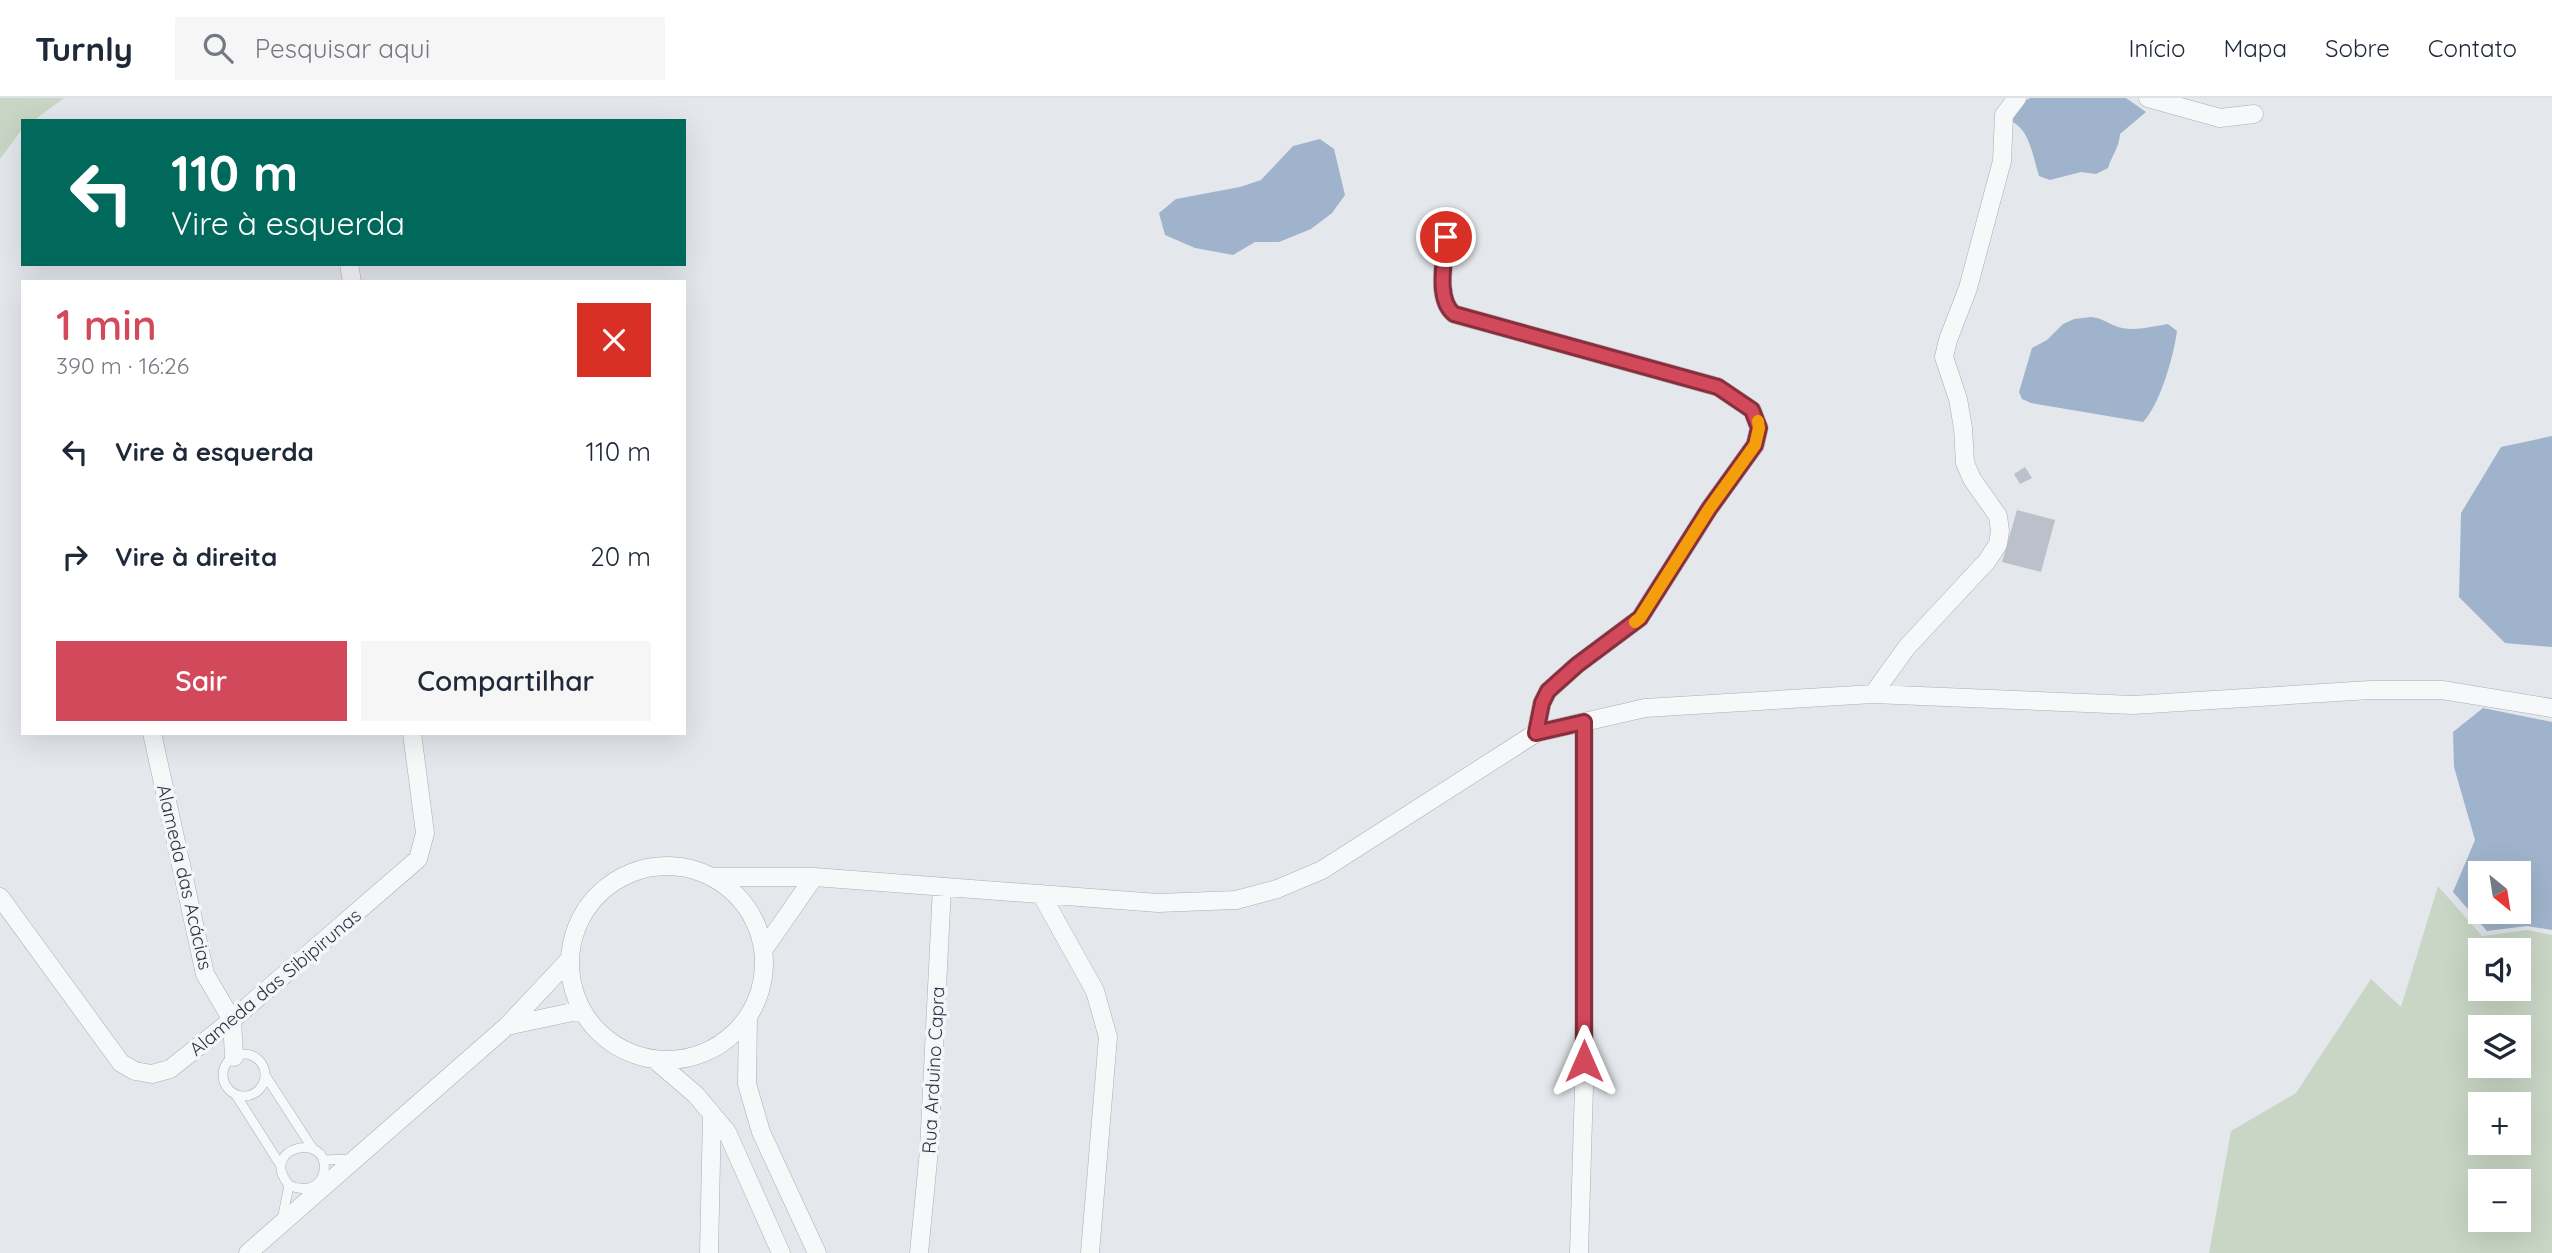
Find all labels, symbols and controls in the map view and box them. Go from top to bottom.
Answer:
search box [175,17,665,80]
text: Turnly [35,28,133,69]
icon: search [199,29,237,67]
text: Pesquisar aqui [255,32,430,65]
text: Início [2128,33,2185,63]
text: Mapa [2223,33,2287,63]
text: Sobre [2325,33,2390,63]
text: Contato [2428,33,2517,63]
text: 110 m [171,142,298,203]
icon: left [56,147,147,238]
text: Vire à esquerda [171,203,405,243]
pin [1416,207,1476,267]
icon: arrive [1427,218,1465,256]
text: 1 min [56,298,157,351]
button: close [577,303,651,377]
text: 390 m · 16:26 [56,351,189,380]
icon: left [56,433,94,471]
text: Vire à esquerda [115,435,314,468]
text: 110 m [585,435,651,468]
icon: right [56,538,94,576]
text: Vire à direita [115,540,277,573]
text: 20 m [590,540,651,573]
button: Sair [56,641,347,721]
button: Compartilhar [361,641,651,721]
street label: Alameda das Acácias [152,782,218,972]
north arrow [2468,861,2530,924]
map controls [2468,861,2531,1232]
street label: Alameda das Sibipirunas [184,903,366,1061]
button: sound [2468,938,2531,1001]
street label: Rua Arduino Capra [917,986,949,1154]
button: layers [2468,1015,2531,1078]
position arrow [1547,1024,1621,1098]
button: + [2468,1092,2531,1155]
button: − [2468,1169,2531,1232]

